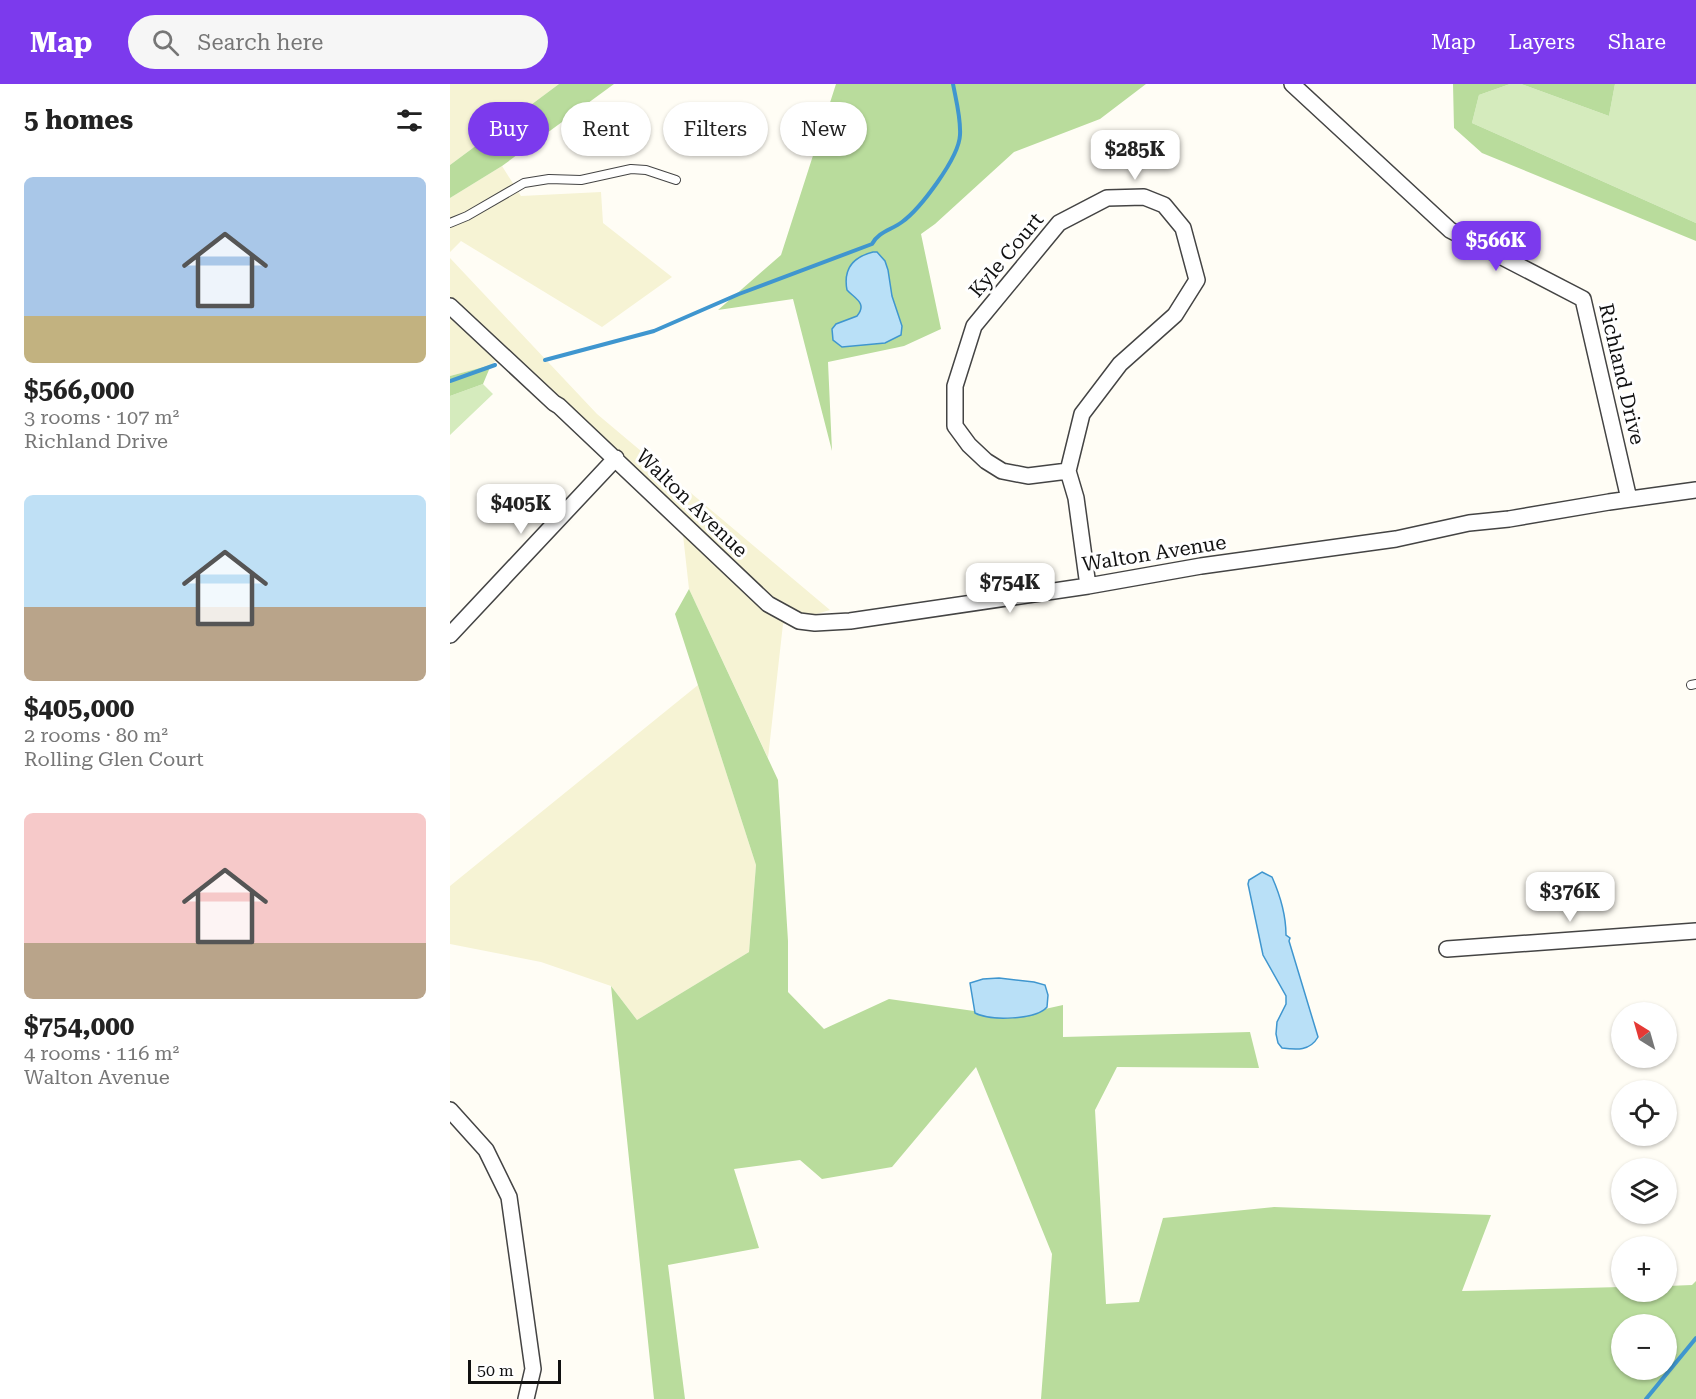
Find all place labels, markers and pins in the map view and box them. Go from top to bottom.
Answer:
pin: $285K [1093,130,1177,181]
pin: $566K [1454,221,1538,272]
pin: $405K [479,484,563,535]
pin: $754K [968,563,1052,614]
pin: $376K [1528,872,1612,923]

